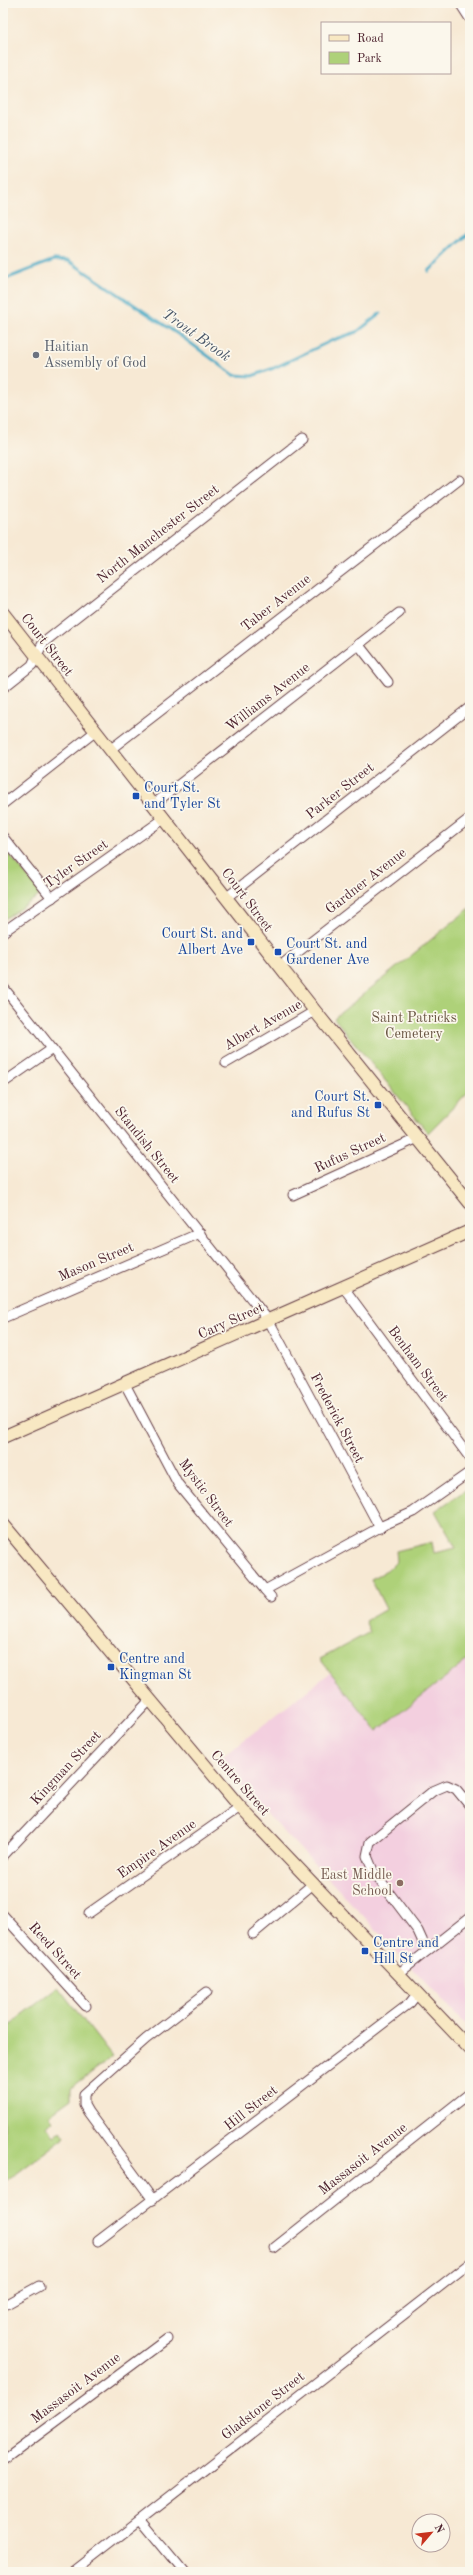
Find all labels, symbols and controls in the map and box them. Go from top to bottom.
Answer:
legend [321,22,451,74]
text: Road [357,33,384,45]
text: Park [357,53,382,65]
water label: Trout Brook [159,307,233,365]
place label: Haitian Assembly of God [44,340,147,370]
marker: Haitian Assembly of God [31,350,41,360]
street label: North Manchester Street [94,482,222,586]
street label: Taber Avenue [239,572,313,634]
street label: Court Street [18,611,76,679]
street label: Williams Avenue [224,660,312,734]
street label: Parker Street [303,760,377,822]
place label: Court St. and Tyler St [144,781,221,811]
marker: Court St. and Tyler St [131,791,141,801]
street label: Tyler Street [42,837,111,891]
street label: Gardner Avenue [323,845,409,917]
street label: Court Street [219,866,275,934]
place label: Court St. and Albert Ave [161,927,243,957]
marker: Court St. and Albert Ave [246,937,256,947]
place label: Court St. and Gardener Ave [286,937,369,967]
marker: Court St. and Gardener Ave [273,947,283,957]
street label: Albert Avenue [222,997,304,1053]
park label: Saint Patricks Cemetery [371,1011,457,1041]
place label: Court St. and Rufus St [291,1090,370,1120]
marker: Court St. and Rufus St [373,1100,383,1110]
street label: Standish Street [112,1104,182,1186]
street label: Rufus Street [312,1130,388,1176]
street label: Mason Street [56,1240,136,1284]
street label: Cary Street [196,1300,266,1342]
street label: Benham Street [385,1324,451,1404]
street label: Frederick Street [308,1371,367,1465]
street label: Mystic Street [176,1456,236,1530]
place label: Centre and Kingman St [119,1652,192,1682]
marker: Centre and Kingman St [106,1662,116,1672]
street label: Kingman Street [28,1728,104,1808]
street label: Centre Street [208,1748,272,1818]
street label: Empire Avenue [115,1817,199,1881]
place label: East Middle School [320,1868,392,1898]
marker: East Middle School [395,1878,405,1888]
street label: Reed Street [26,1920,84,1982]
place label: Centre and Hill St [373,1936,439,1966]
marker: Centre and Hill St [360,1946,370,1956]
street label: Hill Street [222,2083,280,2133]
street label: Massasoit Avenue [316,2120,410,2198]
street label: Massasoit Avenue [29,2350,123,2426]
street label: Gladstone Street [219,2369,307,2443]
north arrow [411,2513,451,2553]
text: N [432,2523,446,2536]

